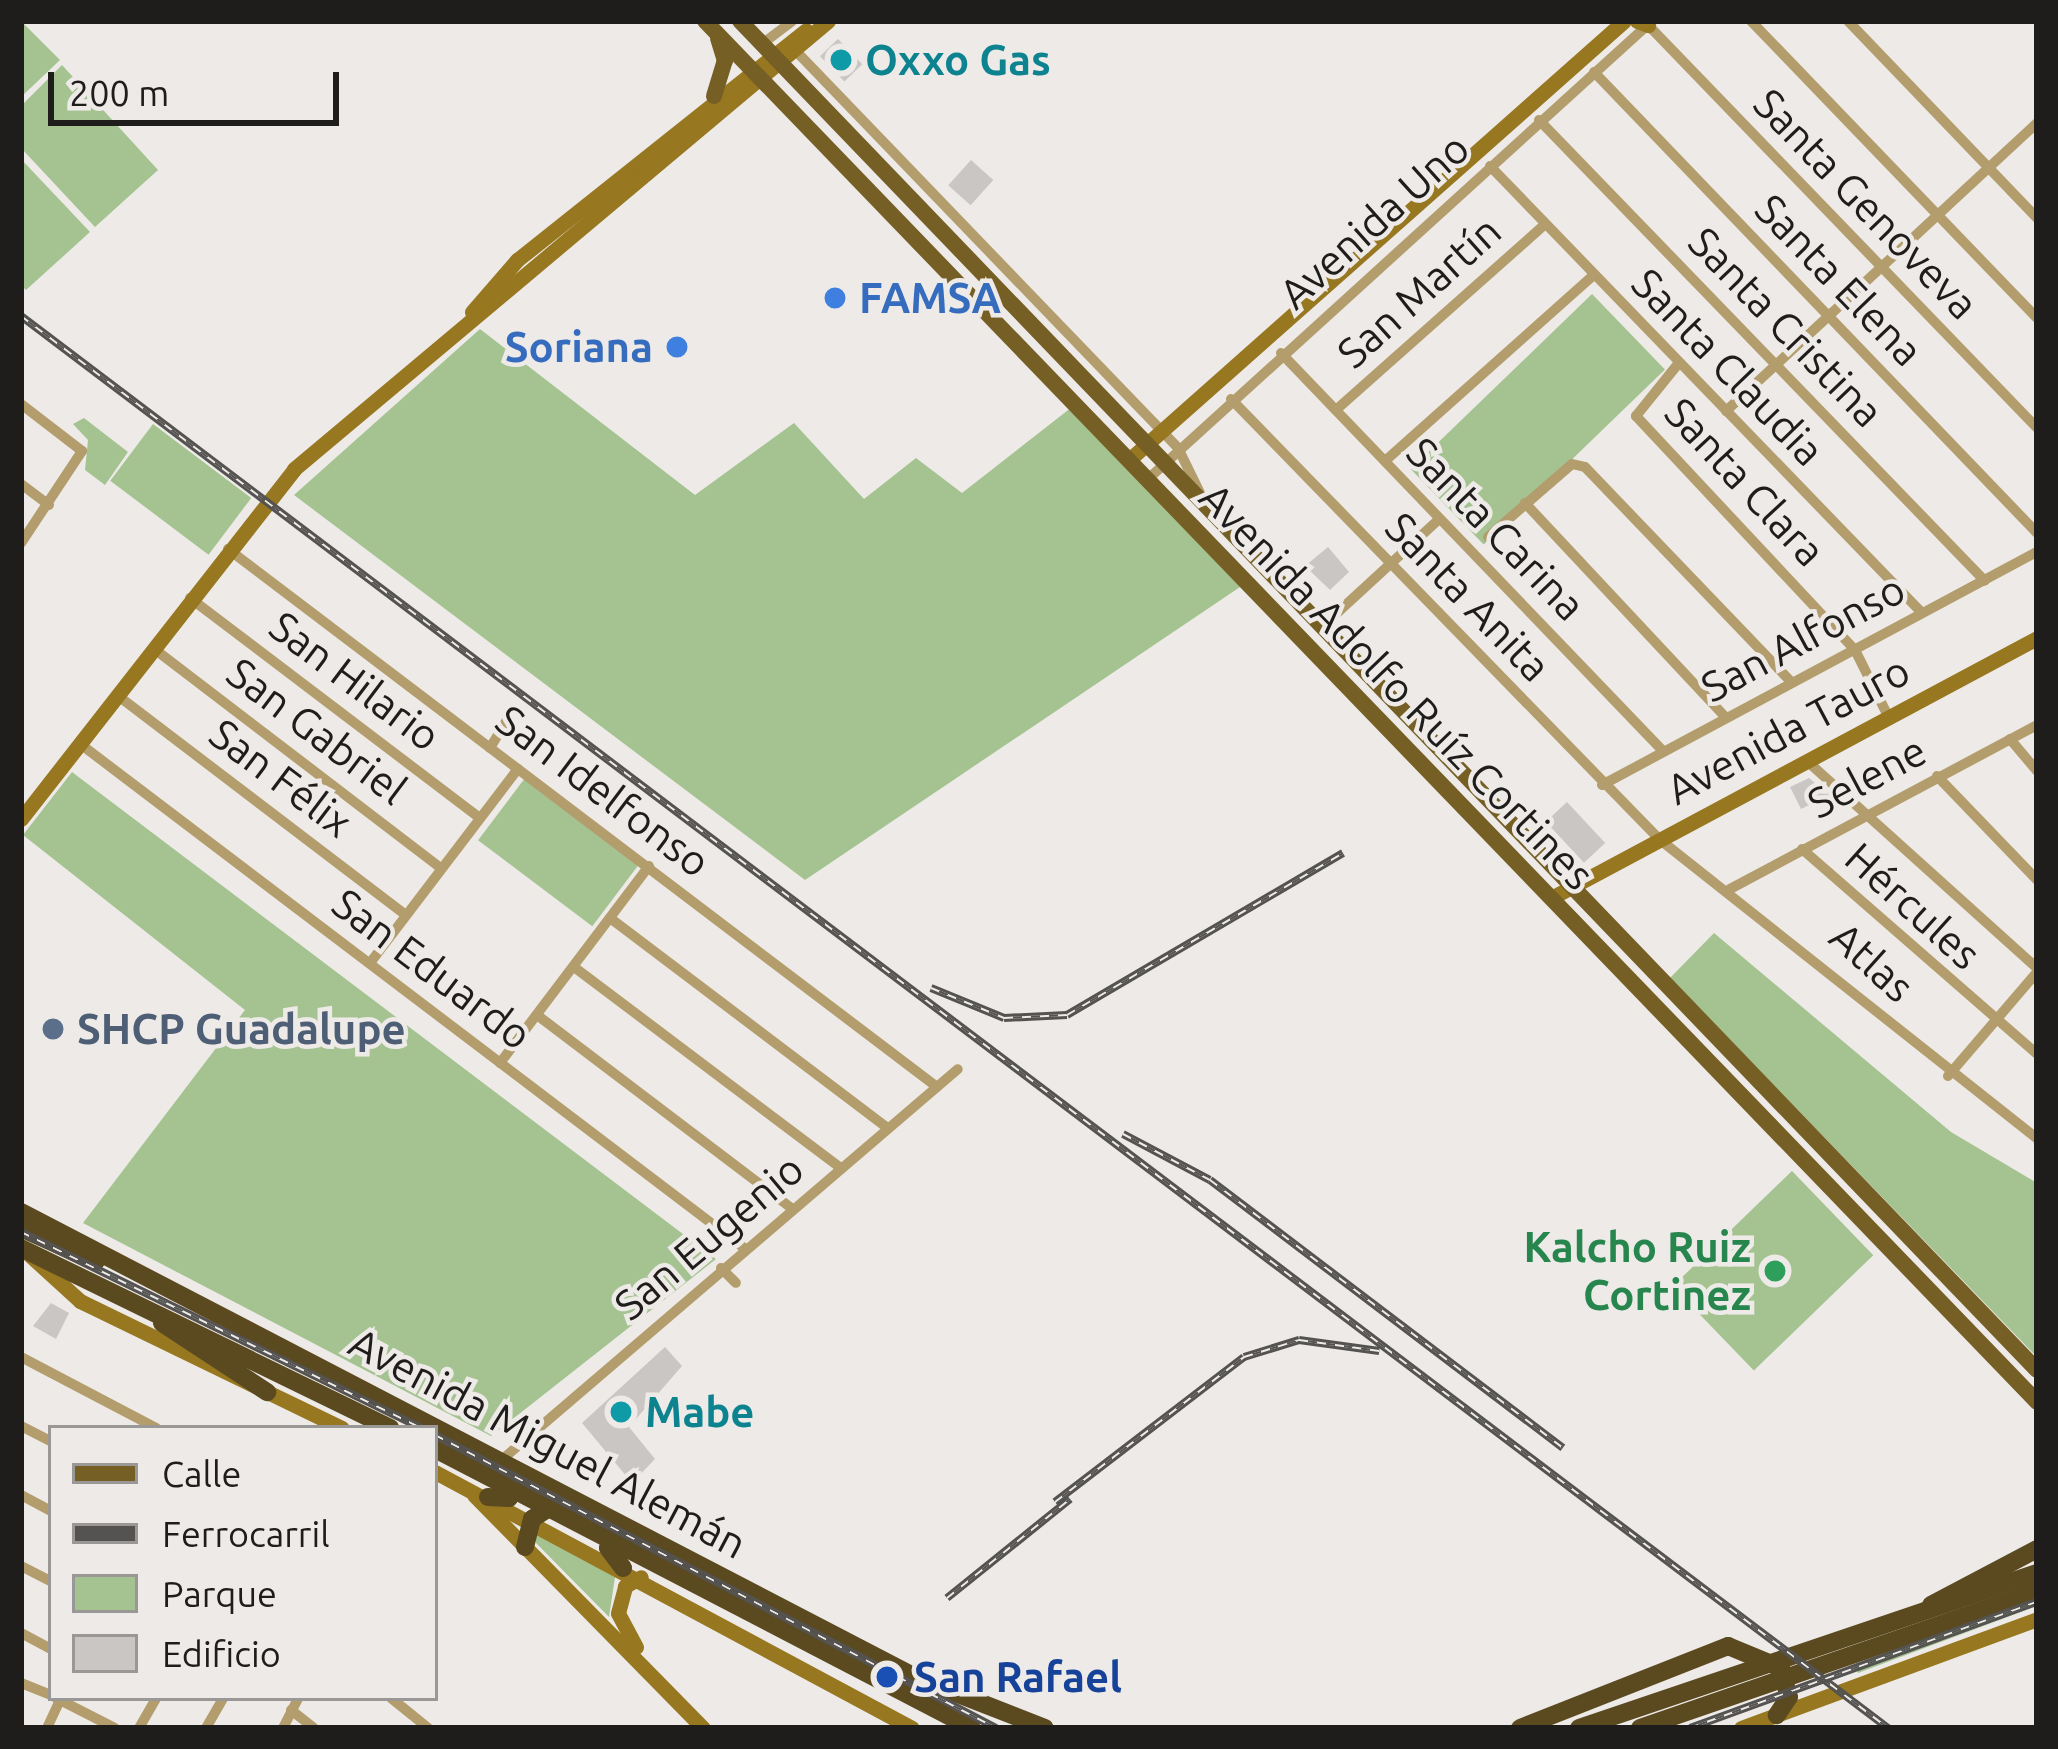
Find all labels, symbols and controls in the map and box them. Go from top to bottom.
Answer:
place label: Oxxo Gas [865,35,1051,85]
marker: Oxxo Gas [828,47,854,73]
scale bar [54,48,345,122]
text: 200 m [69,72,169,113]
street label: Santa Genoveva [1744,78,1988,330]
street label: Avenida Uno [1269,123,1479,319]
street label: Santa Elena [1745,184,1933,376]
street label: San Martín [1327,206,1511,378]
street label: Santa Cristina [1678,217,1894,437]
street label: Santa Claudia [1622,258,1834,476]
place label: FAMSA [859,273,1001,323]
marker: FAMSA [822,285,848,311]
place label: Soriana [505,322,653,372]
marker: Soriana [664,334,690,360]
street label: Santa Clara [1655,388,1835,576]
street label: Santa Carina [1396,427,1596,631]
street label: Avenida Adolfo Ruíz Cortines [1189,472,1605,900]
street label: Santa Anita [1375,502,1561,692]
street label: San Alfonso [1693,563,1913,713]
street label: San Hilario [260,601,450,761]
street label: Avenida Tauro [1658,645,1918,815]
street label: San Gabriel [217,647,417,815]
street label: San Idelfonso [486,694,720,888]
street label: San Félix [200,708,362,848]
street label: Selene [1799,725,1935,829]
street label: Hércules [1835,832,1991,980]
street label: San Eduardo [323,878,541,1060]
street label: Atlas [1820,912,1924,1012]
place label: SHCP Guadalupe [77,1004,406,1054]
marker: SHCP Guadalupe [40,1016,66,1042]
street label: San Eugenio [604,1144,814,1330]
place label: Kalcho Ruiz Cortinez [1523,1222,1751,1320]
marker: Kalcho Ruiz Cortinez [1762,1258,1788,1284]
street label: Avenida Miguel Alemán [341,1317,755,1569]
place label: Mabe [645,1387,755,1437]
marker: Mabe [608,1399,634,1425]
legend [48,1425,438,1701]
text: Calle [162,1453,241,1494]
text: Ferrocarril [162,1513,330,1554]
text: Parque [162,1573,277,1614]
text: Edificio [162,1633,281,1674]
place label: San Rafael [914,1652,1122,1702]
marker: San Rafael [871,1661,903,1693]

